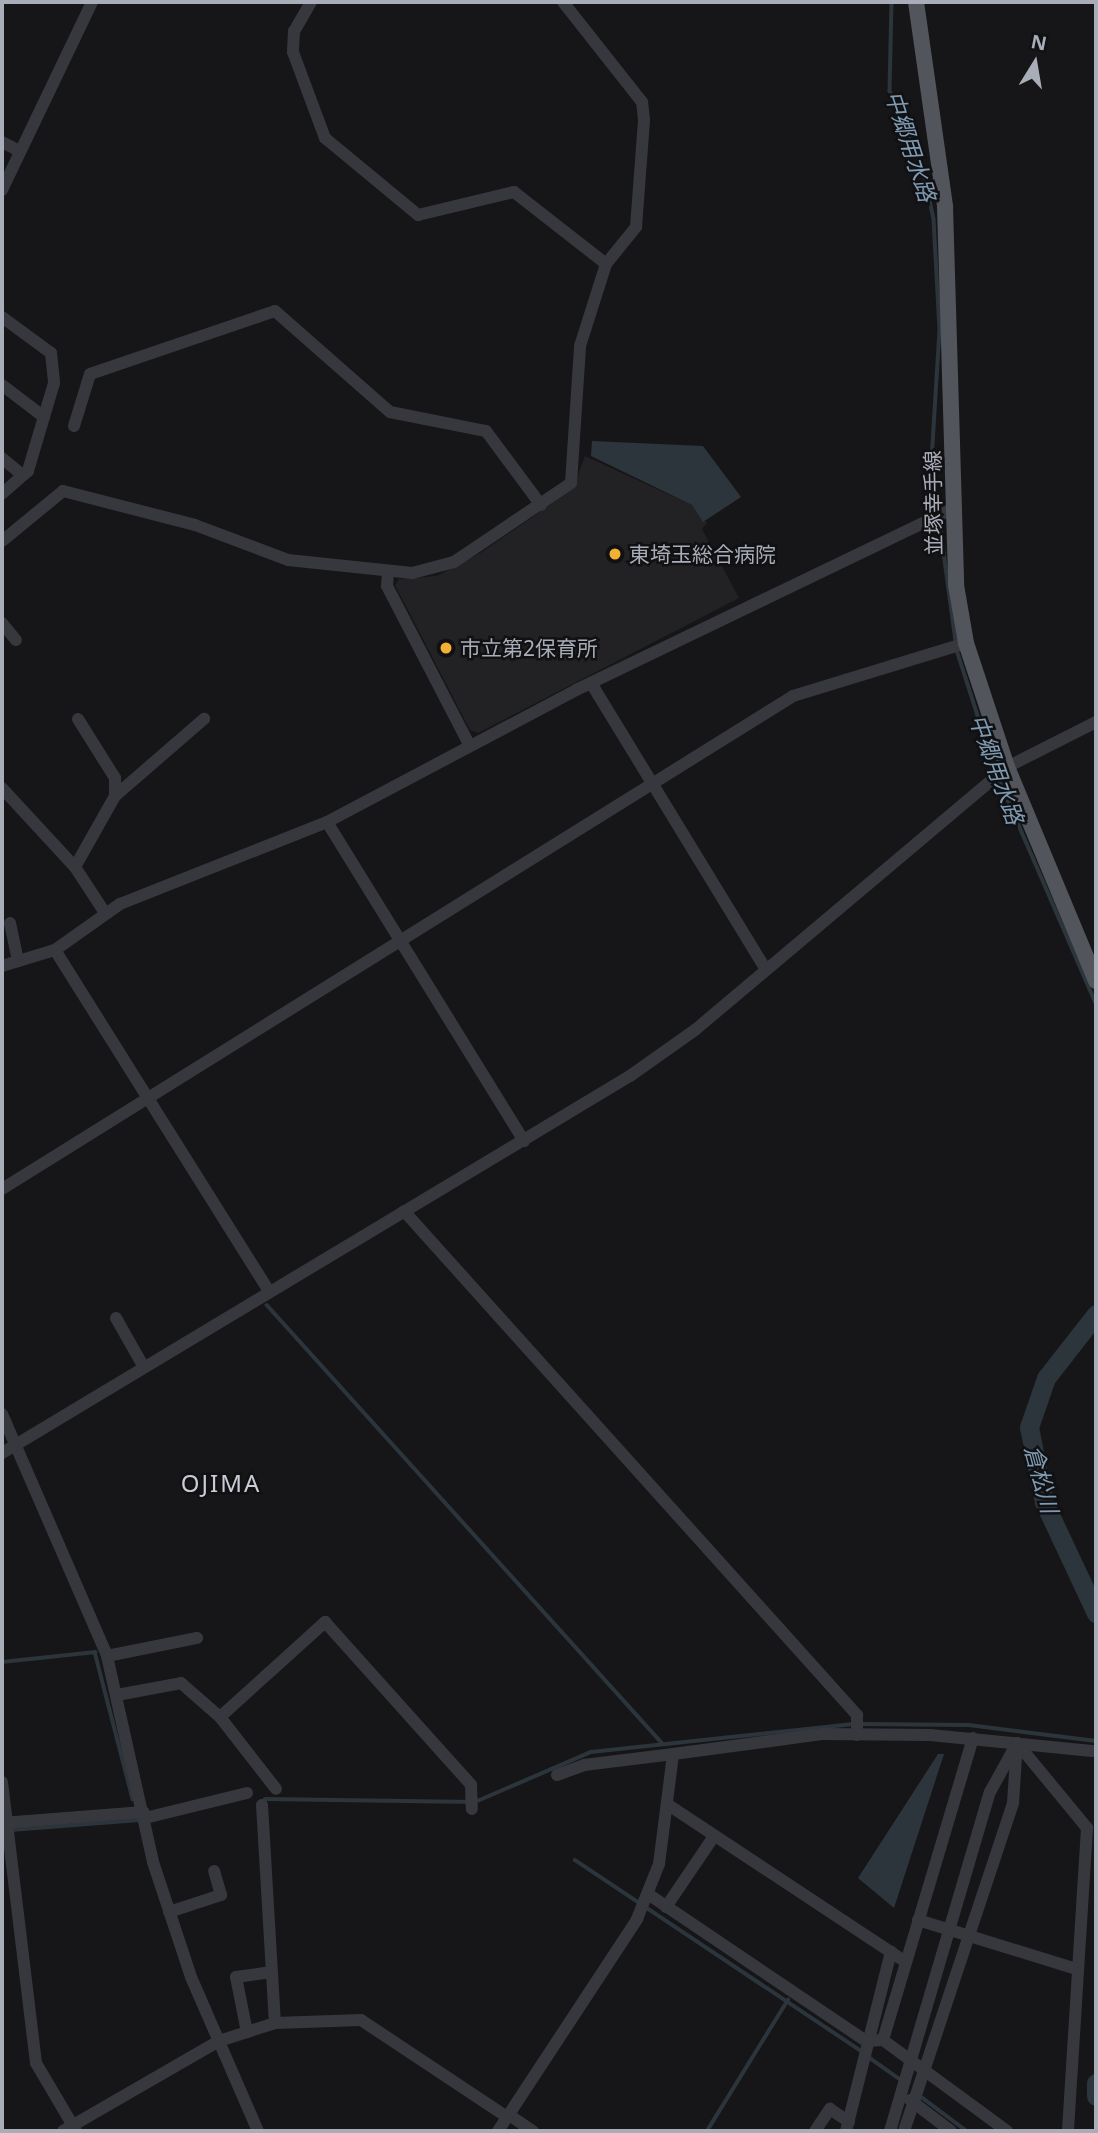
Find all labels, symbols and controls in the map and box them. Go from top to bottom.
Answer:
north arrow [1000,28,1070,98]
text: N [1029,28,1049,57]
water label: 中郷用水路 [880,87,942,205]
street label: 並塚幸手線 [919,450,947,556]
place label: 東埼玉総合病院 [629,541,776,567]
marker: 東埼玉総合病院 [607,546,623,562]
place label: 市立第2保育所 [460,635,598,661]
marker: 市立第2保育所 [438,640,454,656]
water label: 中郷用水路 [964,710,1030,828]
water label: 倉松川 [1020,1442,1064,1516]
district label: OJIMA [181,1469,261,1497]

